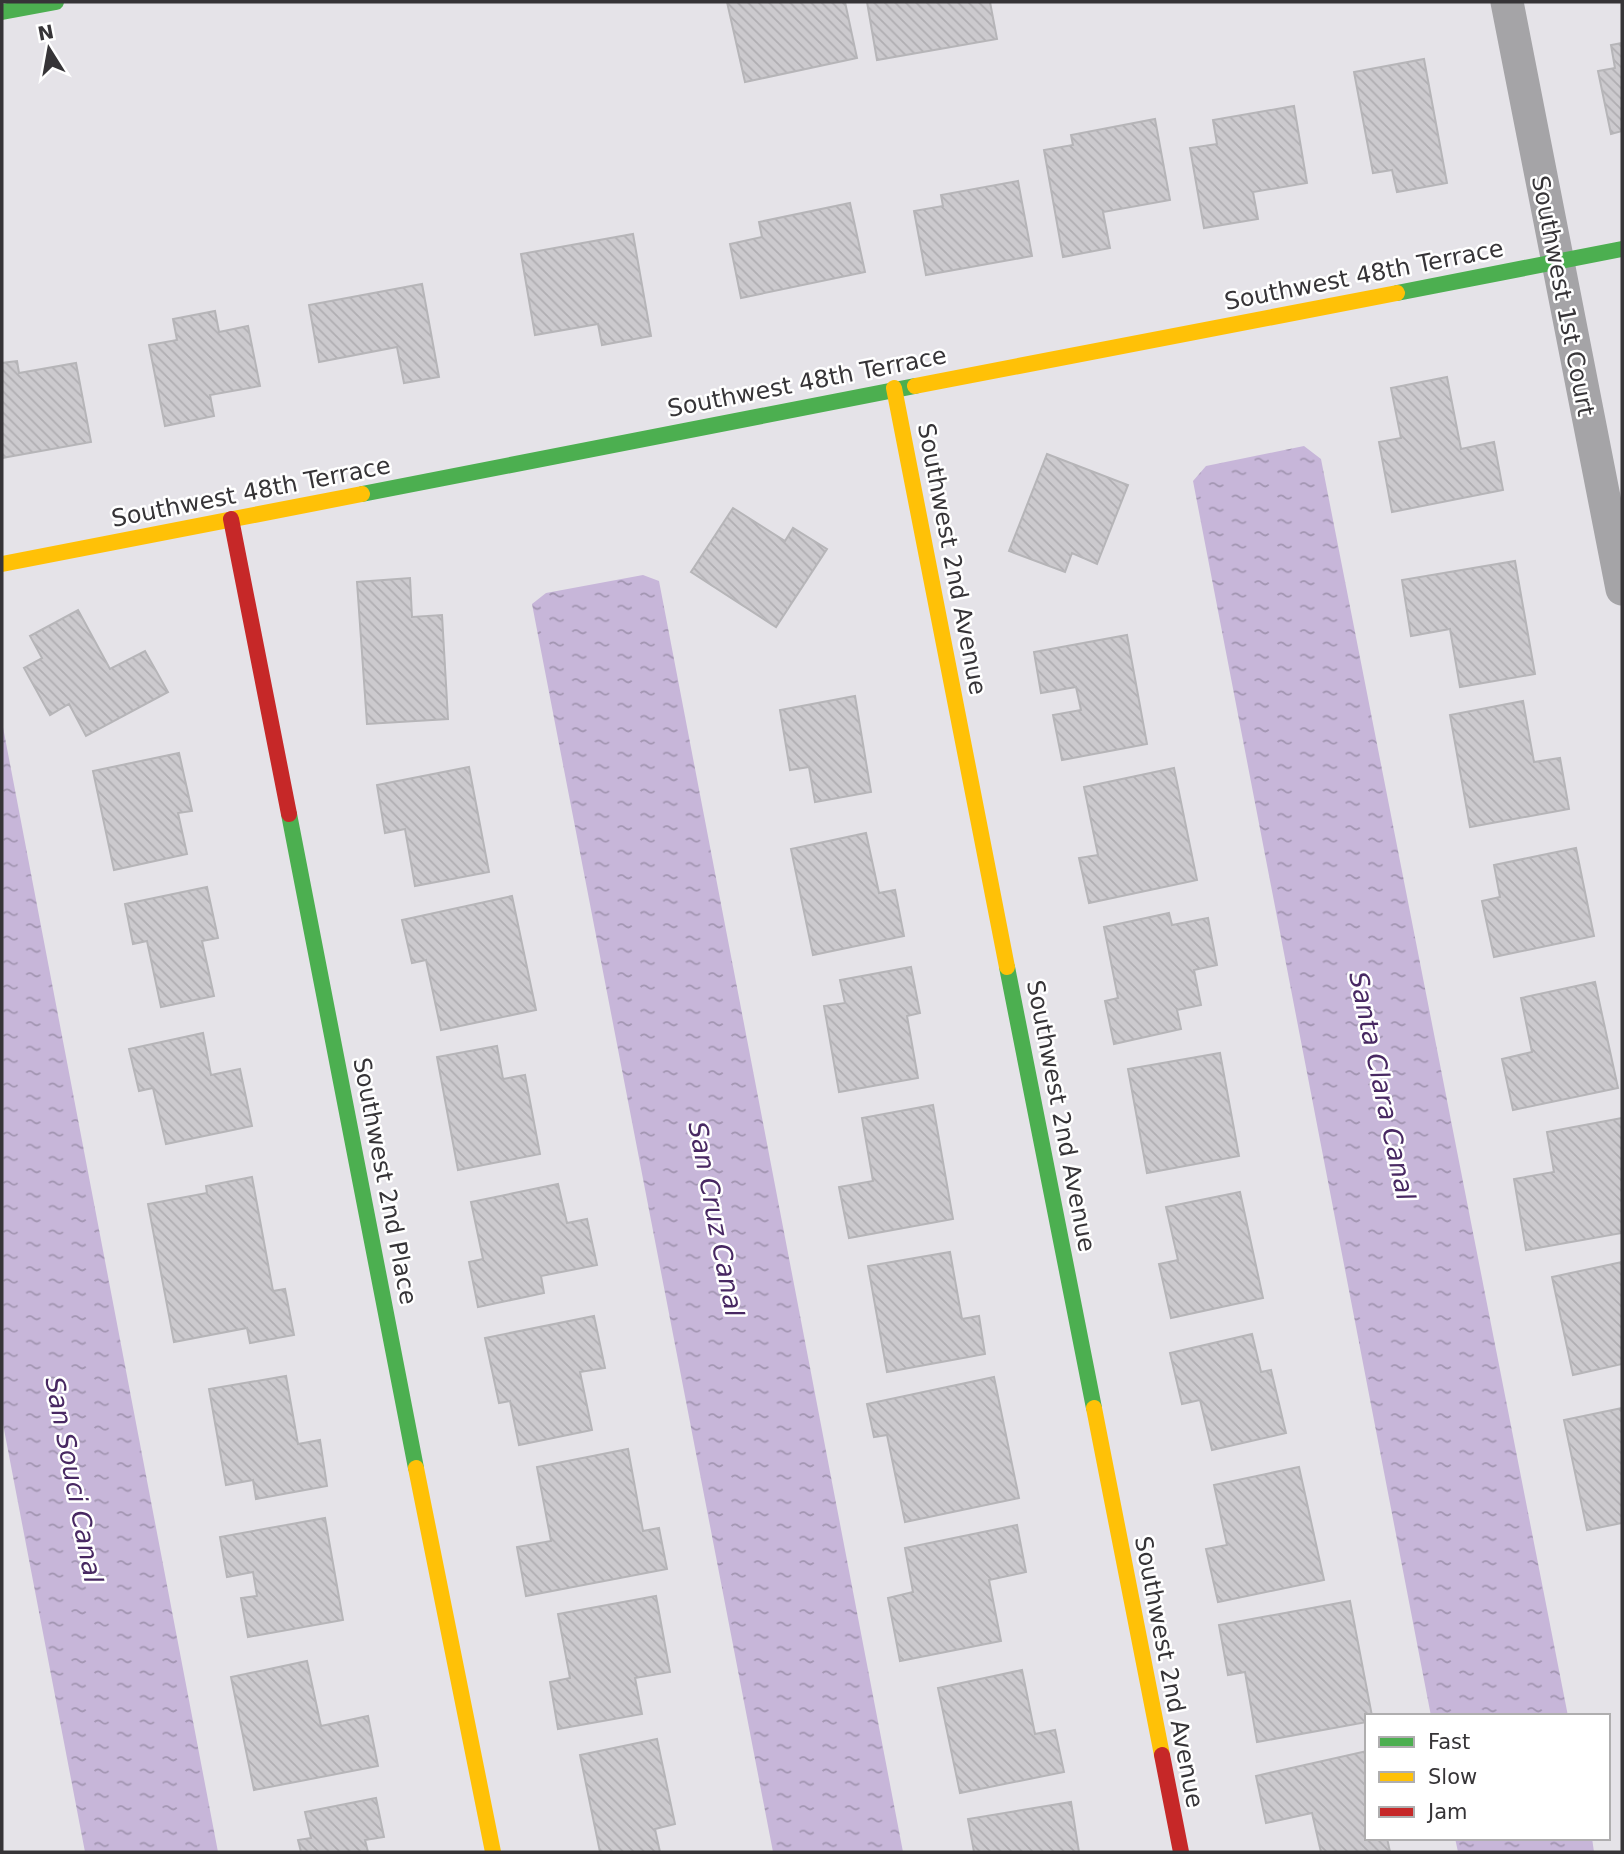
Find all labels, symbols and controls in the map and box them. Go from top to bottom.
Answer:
north arrow [14,14,84,84]
text: N [36,20,56,45]
street label: Southwest 1st Court [1526,173,1600,419]
street label: Southwest 48th Terrace [1222,234,1506,316]
street label: Southwest 48th Terrace [665,341,949,423]
street label: Southwest 2nd Avenue [912,421,992,697]
street label: Southwest 48th Terrace [109,451,393,533]
water label: Santa Clara Canal [1343,969,1421,1204]
street label: Southwest 2nd Avenue [1021,978,1101,1254]
street label: Southwest 2nd Place [347,1055,423,1307]
water label: San Cruz Canal [682,1119,750,1320]
water label: San Souci Canal [39,1374,109,1586]
street label: Southwest 2nd Avenue [1129,1534,1209,1810]
legend [1365,1714,1610,1840]
text: Fast [1428,1730,1470,1754]
text: Slow [1428,1765,1477,1789]
text: Jam [1426,1800,1468,1824]

